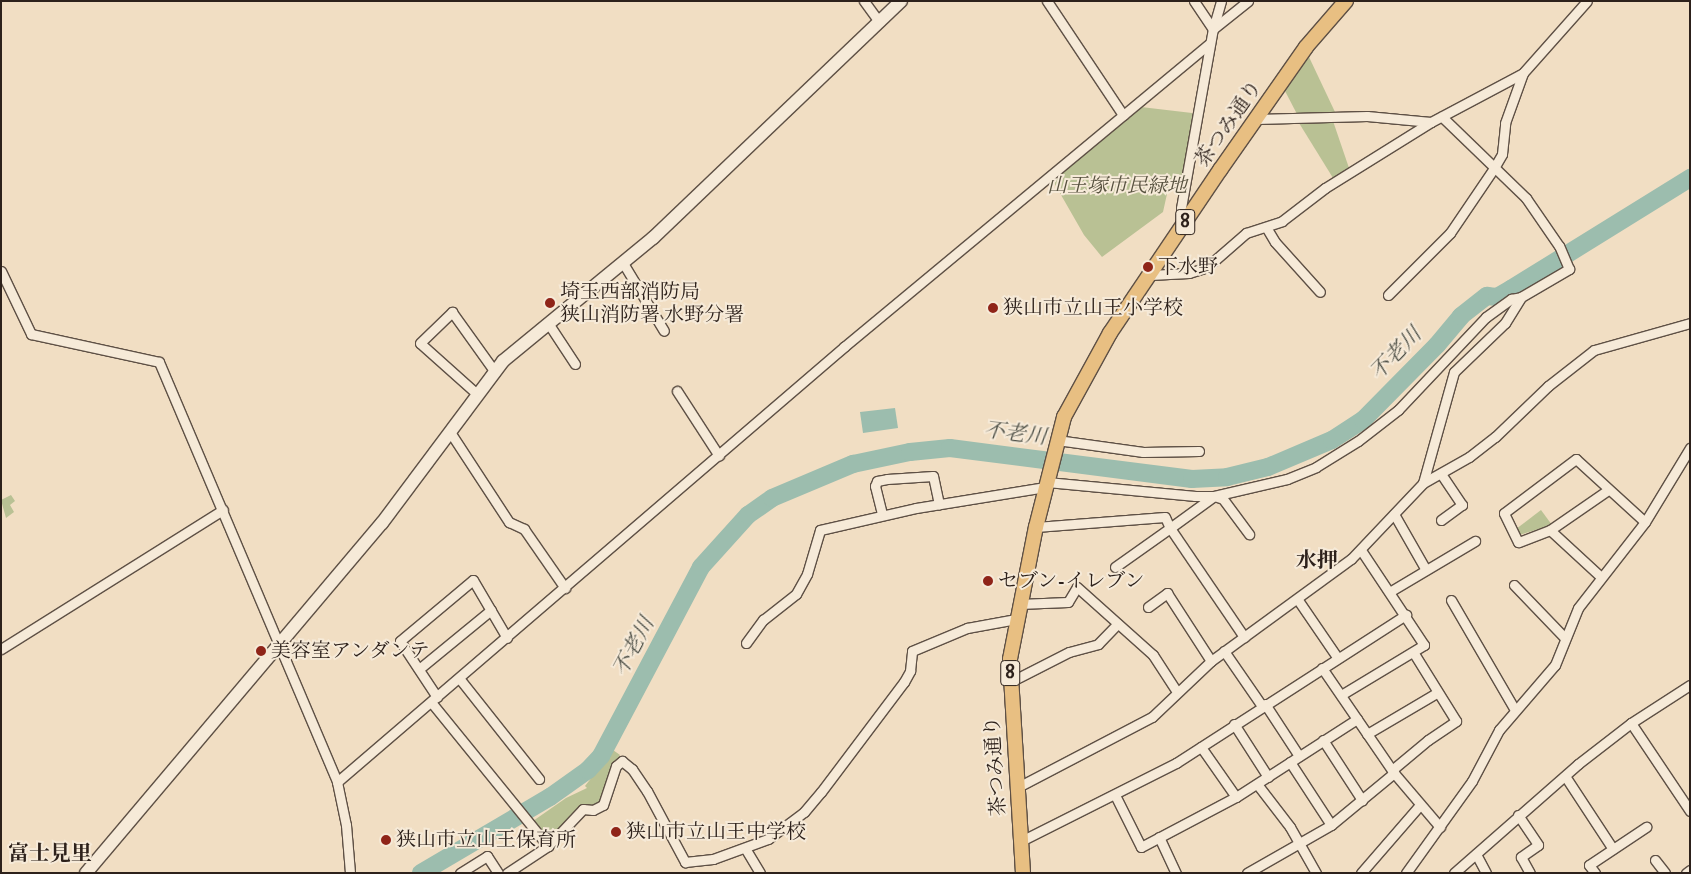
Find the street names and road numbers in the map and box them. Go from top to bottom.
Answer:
street label: 茶つみ通り [1190,76,1268,172]
road number: 8 [1175,206,1195,238]
road number: 8 [1000,656,1020,690]
street label: 茶つみ通り [981,715,1011,817]

